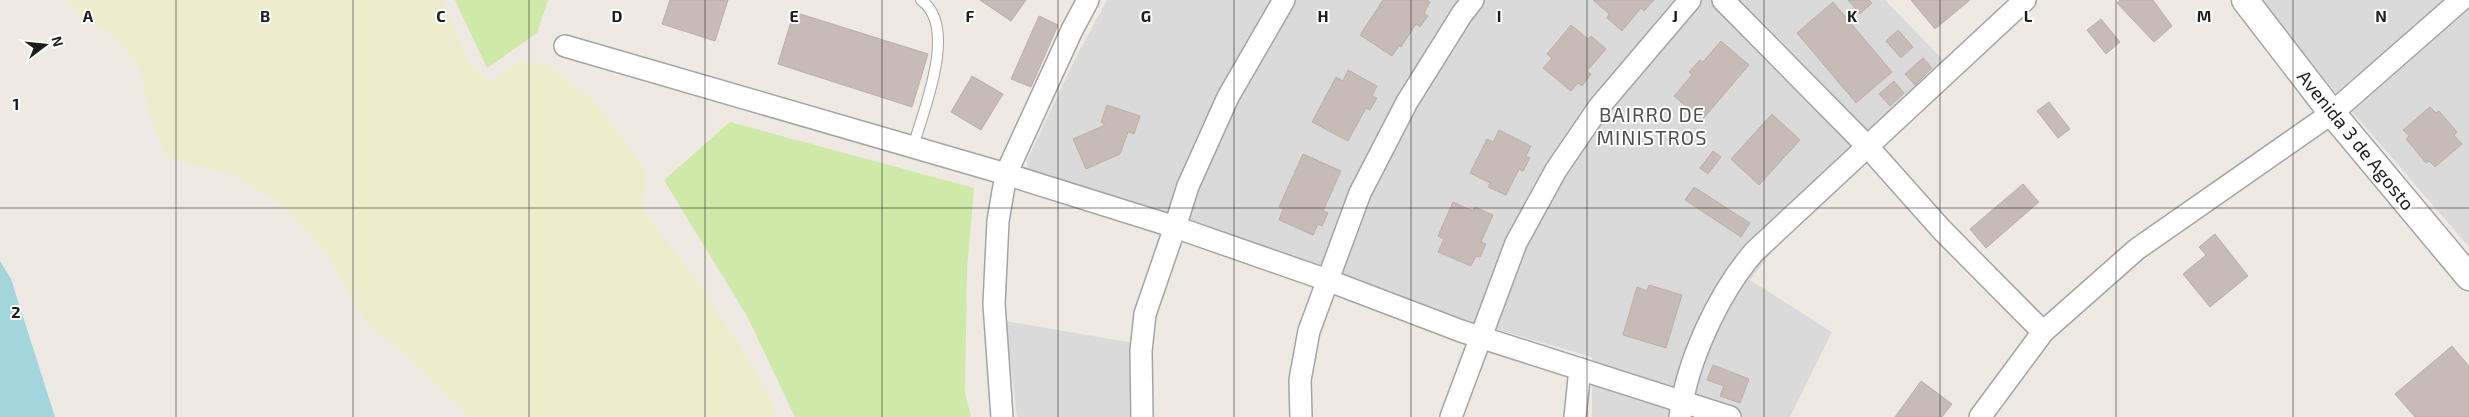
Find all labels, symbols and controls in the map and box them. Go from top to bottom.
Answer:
text: A [83,6,94,25]
text: B [260,6,270,25]
text: C [436,6,446,25]
text: D [612,6,623,25]
text: E [789,6,799,25]
text: F [966,6,975,25]
text: G [1141,6,1151,25]
text: H [1317,6,1329,25]
text: I [1497,6,1501,25]
text: J [1672,6,1678,25]
text: K [1847,6,1858,25]
text: L [2024,6,2033,25]
text: M [2197,6,2211,25]
text: N [2375,6,2387,25]
north arrow [20,20,70,70]
text: N [48,34,68,48]
street label: Avenida 3 de Agosto [2293,65,2420,214]
text: 1 [13,94,19,113]
district label: BAIRRO DE MINISTROS [1597,102,1707,149]
text: 2 [11,302,21,321]

